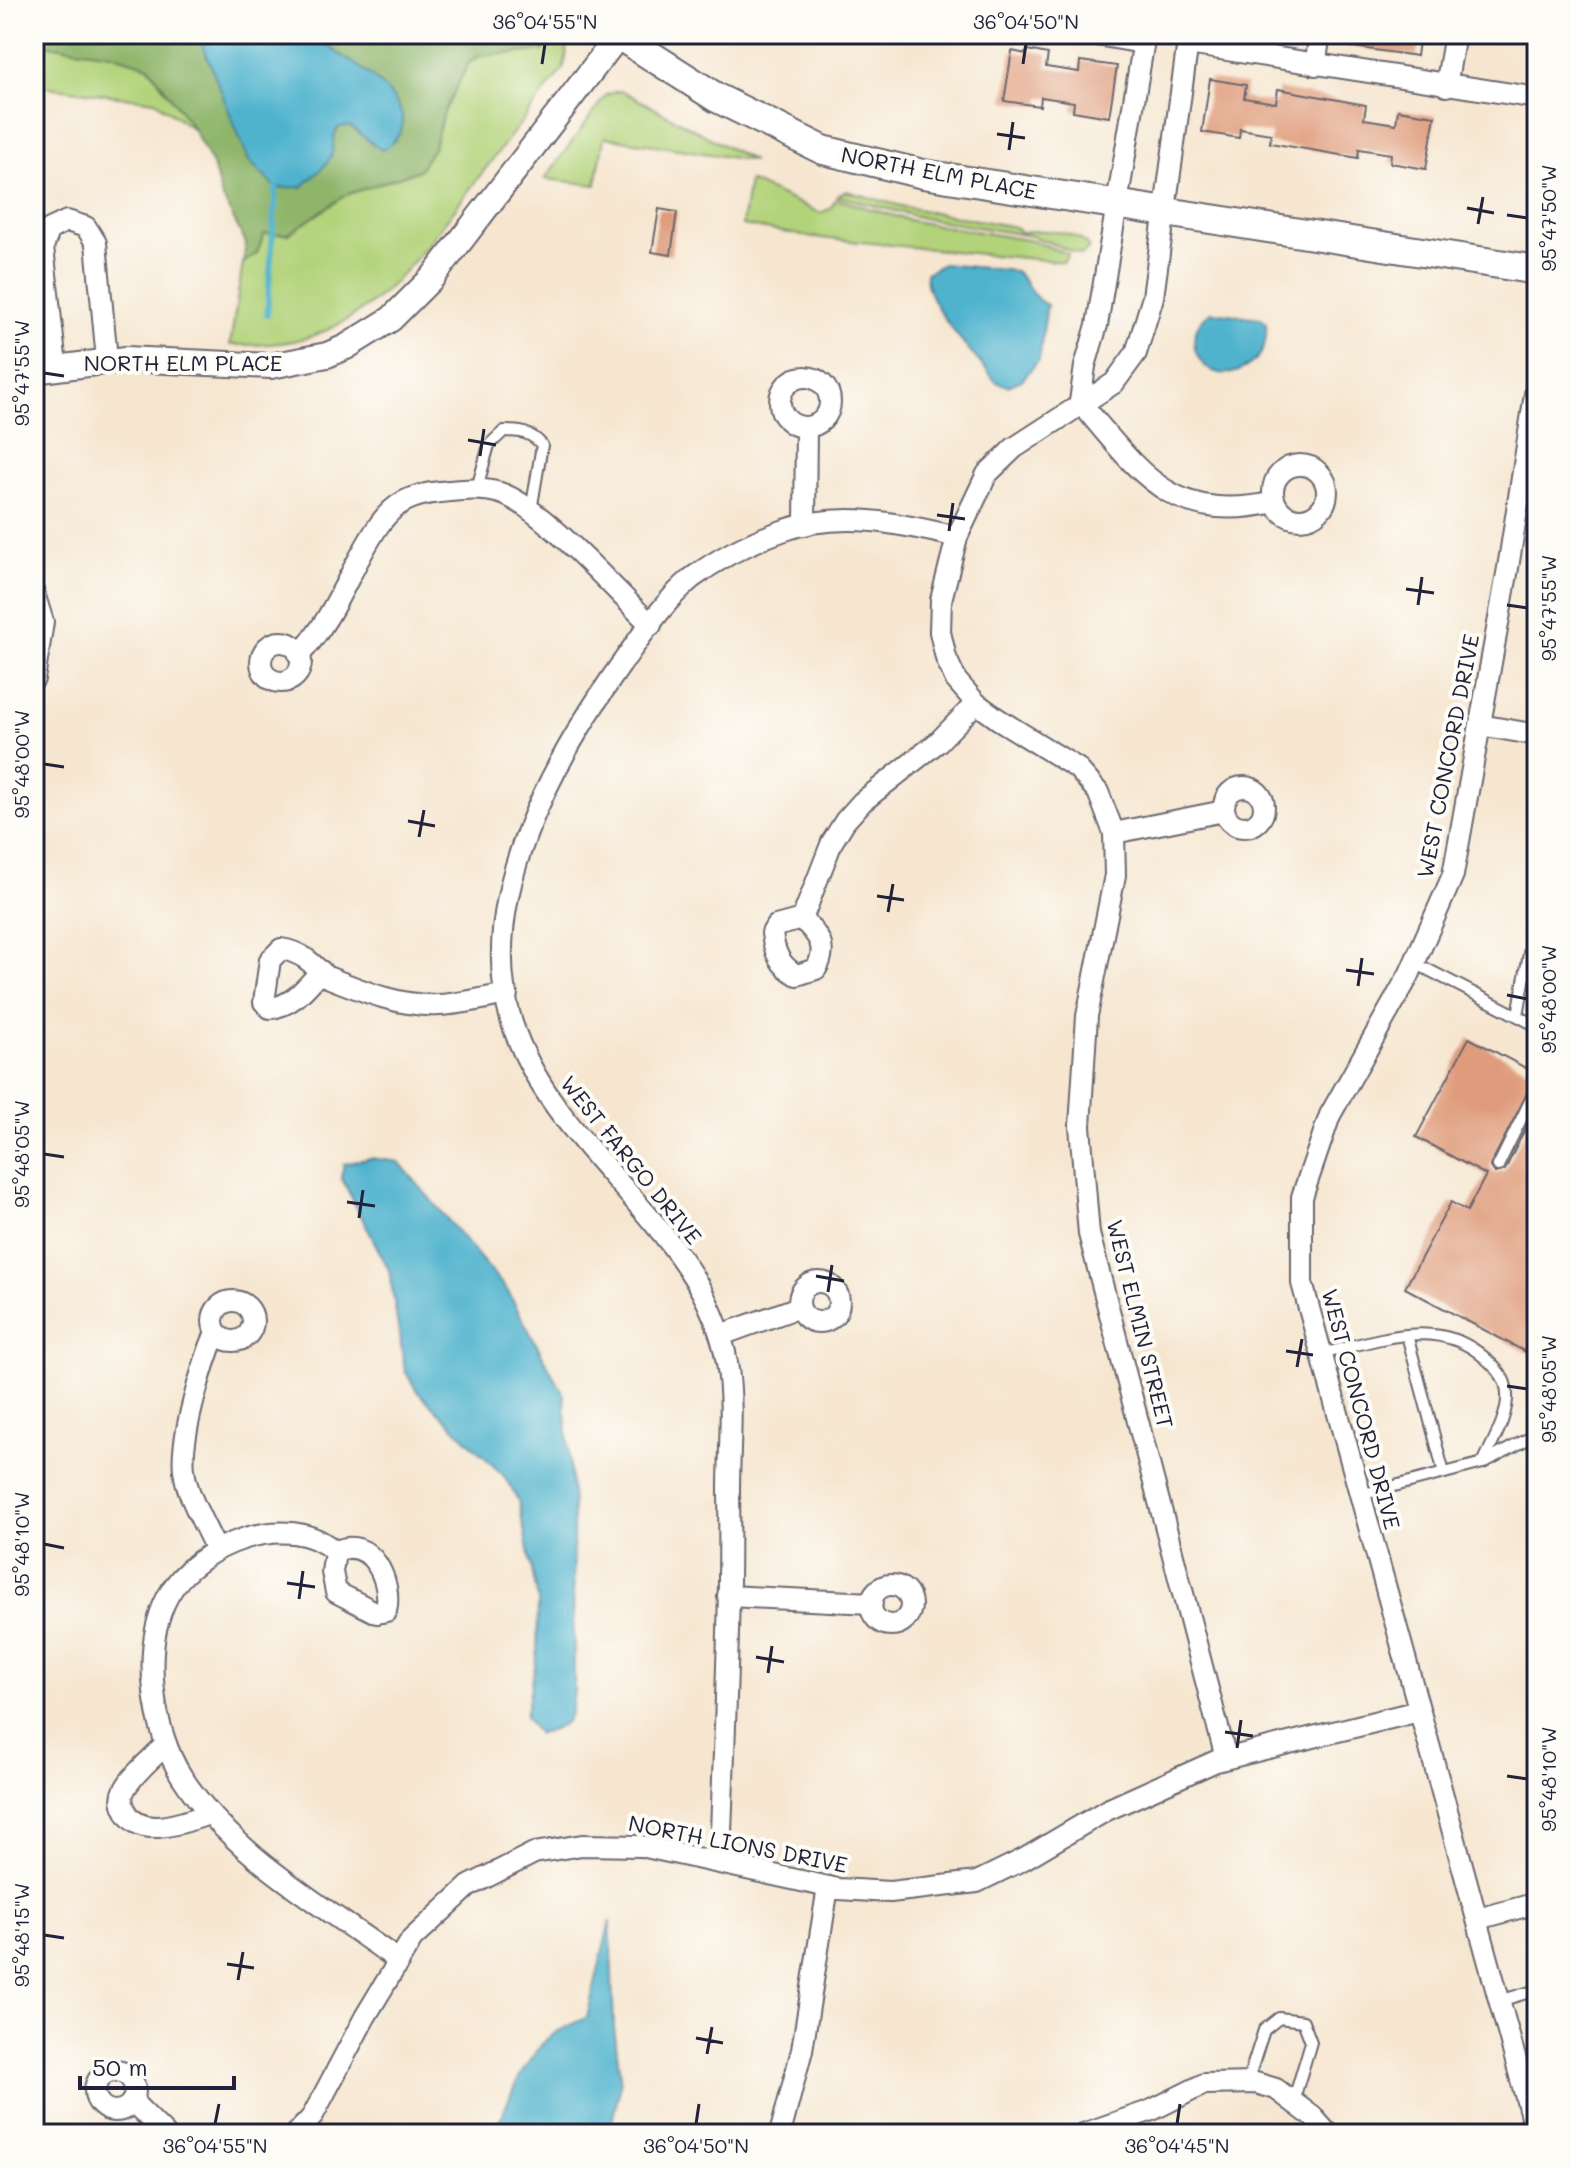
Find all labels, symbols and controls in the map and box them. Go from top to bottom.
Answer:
text: 36°04'55"N [492,8,598,34]
text: 36°04'50"N [973,8,1079,34]
street label: NORTH ELM PLACE [839,139,1039,206]
text: 95°47'50"W [1535,164,1561,272]
text: 95°47'55"W [8,320,34,426]
street label: NORTH ELM PLACE [84,348,282,377]
text: 95°47'55"W [1535,555,1561,661]
street label: WEST CONCORD DRIVE [1410,631,1485,880]
text: 95°48'00"W [8,710,34,818]
text: 95°48'00"W [1535,945,1561,1053]
street label: WEST FARGO DRIVE [554,1069,708,1250]
text: 95°48'05"W [8,1100,34,1208]
street label: WEST ELMIN STREET [1100,1216,1180,1431]
street label: WEST CONCORD DRIVE [1315,1285,1408,1532]
text: 95°48'05"W [1535,1335,1561,1443]
text: 95°48'10"W [8,1491,34,1597]
text: 95°48'10"W [1535,1726,1561,1832]
street label: NORTH LIONS DRIVE [626,1808,850,1879]
text: 95°48'15"W [8,1883,34,1987]
scale bar [80,2040,234,2090]
text: 50 m [92,2051,148,2082]
text: 36°04'55"N [162,2132,268,2158]
text: 36°04'50"N [643,2132,749,2158]
text: 36°04'45"N [1124,2132,1230,2158]

